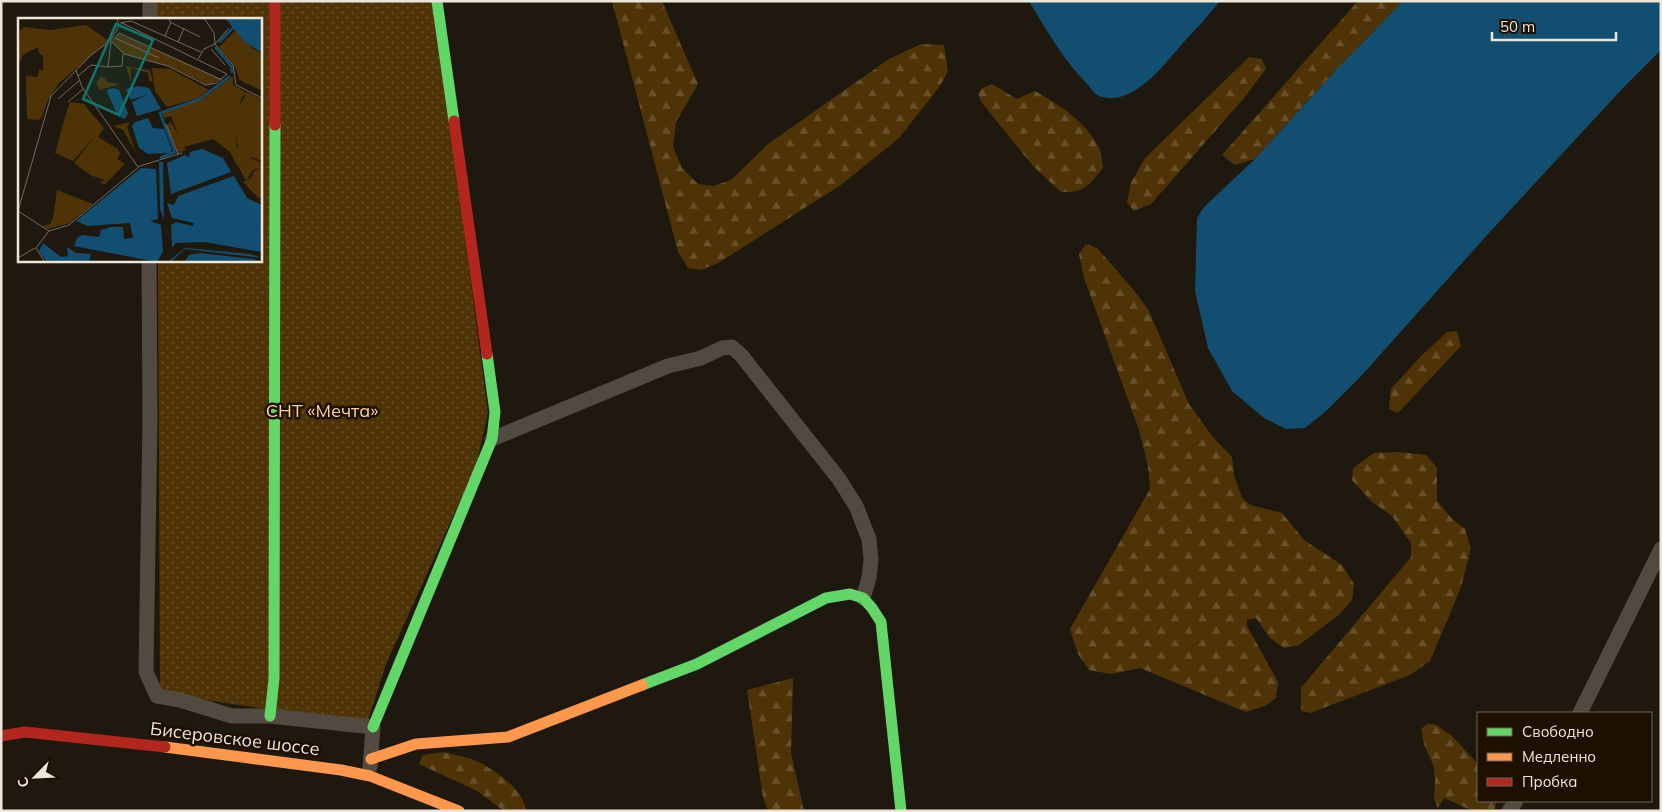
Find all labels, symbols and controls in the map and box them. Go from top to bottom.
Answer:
scale bar [1492,10,1616,42]
text: 50 m [1500,17,1535,36]
inset map [18,18,261,261]
park label: СНТ «Мечта» [266,399,378,422]
legend [1477,712,1652,802]
street label: Бисеровское шоссе [149,717,321,760]
text: Свободно [1522,722,1594,741]
text: Медленно [1522,747,1596,766]
north arrow [10,752,60,802]
text: Пробка [1522,772,1577,791]
text: С [13,774,33,790]

